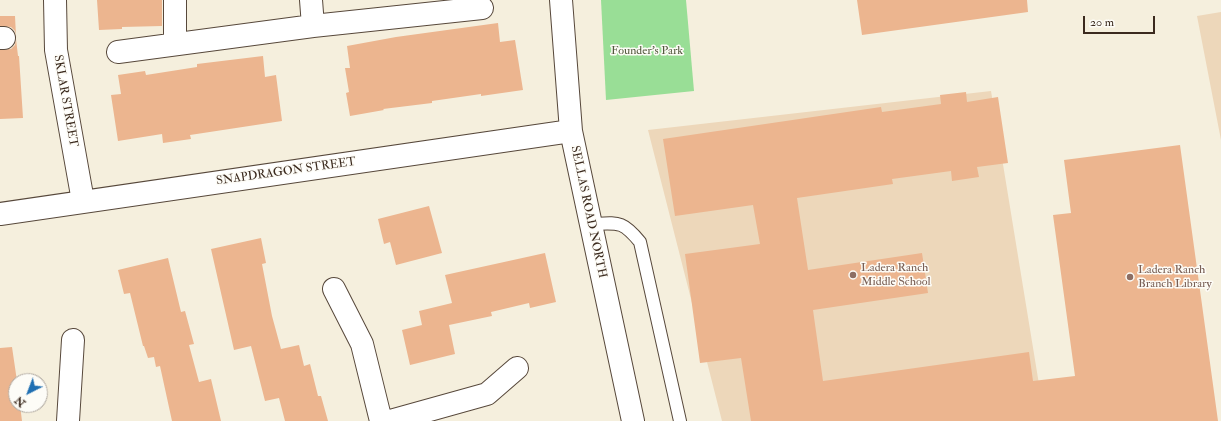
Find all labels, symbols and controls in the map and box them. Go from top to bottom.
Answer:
scale bar [1085,8,1157,34]
text: 20 m [1090,15,1114,30]
park label: Founder's Park [611,44,683,58]
street label: SKLAR STREET [50,54,80,148]
street label: SELLAS ROAD NORTH [567,144,609,280]
street label: SNAPDRAGON STREET [215,155,357,189]
place label: Ladera Ranch Middle School [861,261,931,289]
place label: Ladera Ranch Branch Library [1138,263,1212,291]
marker: Ladera Ranch Middle School [848,270,858,280]
marker: Ladera Ranch Branch Library [1125,272,1135,282]
north arrow [8,373,48,413]
text: N [12,393,28,410]

